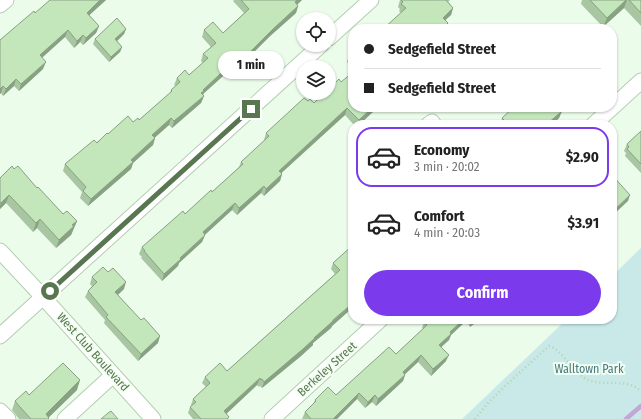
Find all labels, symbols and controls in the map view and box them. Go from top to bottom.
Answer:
map controls [296,12,336,100]
button: locate [296,12,336,52]
text: Sedgefield Street [388,40,496,58]
callout: 1 min [218,51,284,79]
text: 1 min [237,57,265,72]
button: layers [296,60,336,100]
text: Sedgefield Street [388,79,496,97]
route end [242,100,260,118]
icon: car [366,139,402,175]
text: Economy [414,141,469,159]
text: $2.90 [566,148,599,166]
text: 3 min · 20:02 [414,159,480,174]
icon: car [366,205,402,241]
text: Comfort [414,207,465,225]
text: $3.91 [567,214,599,232]
text: 4 min · 20:03 [414,225,480,240]
button: Confirm [364,270,601,316]
route start [41,282,59,300]
street label: West Club Boulevard [54,310,132,394]
street label: Berkeley Street [295,339,360,399]
park label: Walltown Park [554,362,624,376]

